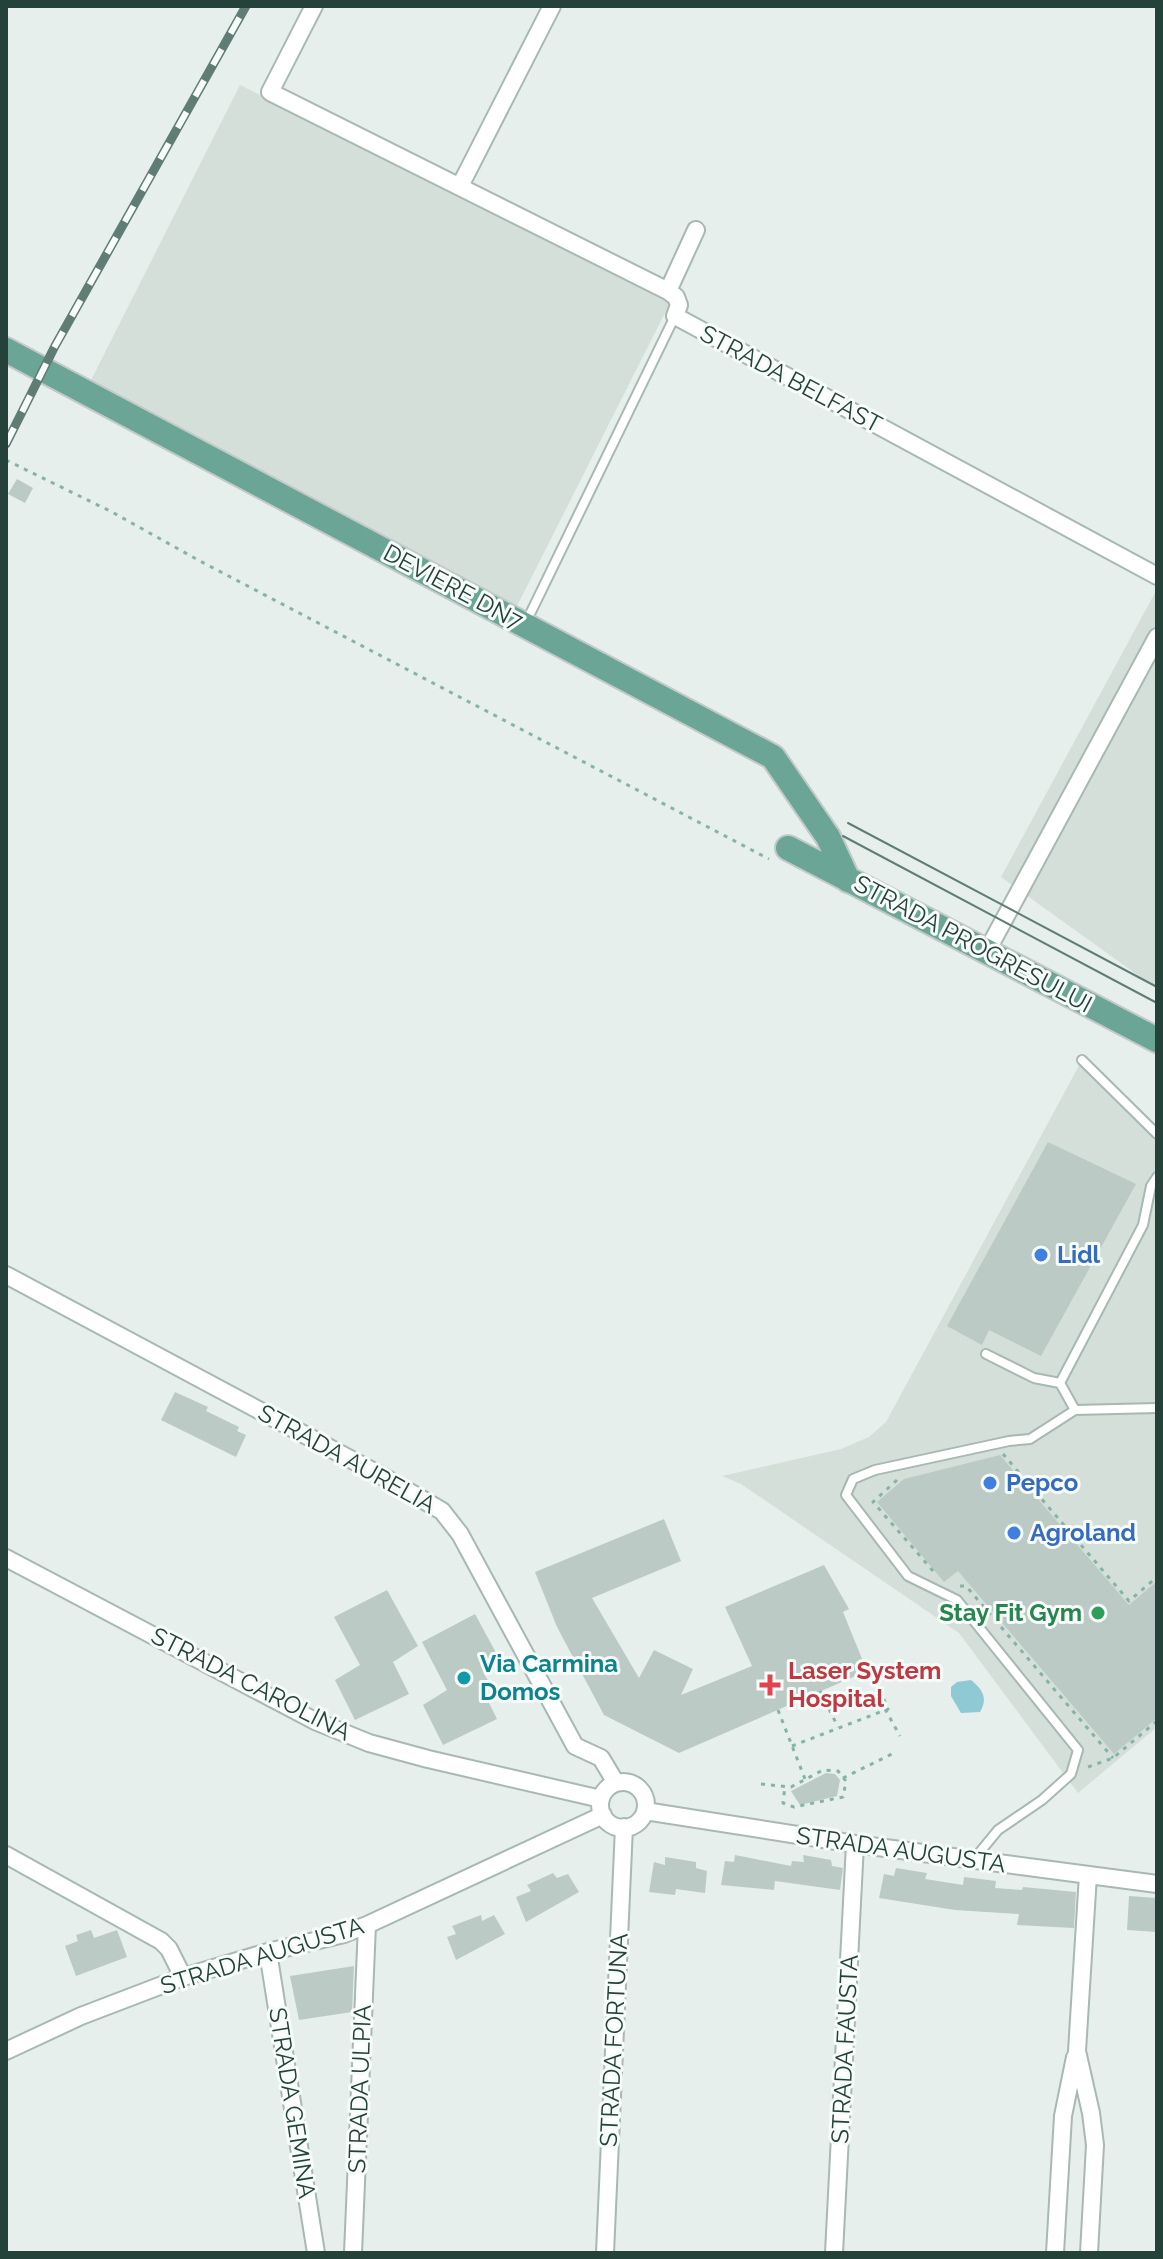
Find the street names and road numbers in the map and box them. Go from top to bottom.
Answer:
street label: STRADA BELFAST [695,318,887,439]
street label: DEVIERE DN7 [379,538,528,635]
street label: STRADA PROGRESULUI [849,869,1097,1019]
street label: STRADA AURELIA [253,1398,441,1519]
street label: STRADA CAROLINA [147,1621,356,1746]
street label: STRADA AUGUSTA [795,1820,1008,1879]
street label: STRADA AUGUSTA [157,1911,367,2000]
street label: STRADA FORTUNA [593,1932,634,2148]
street label: STRADA FAUSTA [825,1954,864,2144]
street label: STRADA ULPIA [342,2004,377,2174]
street label: STRADA GEMINA [263,2005,322,2200]

